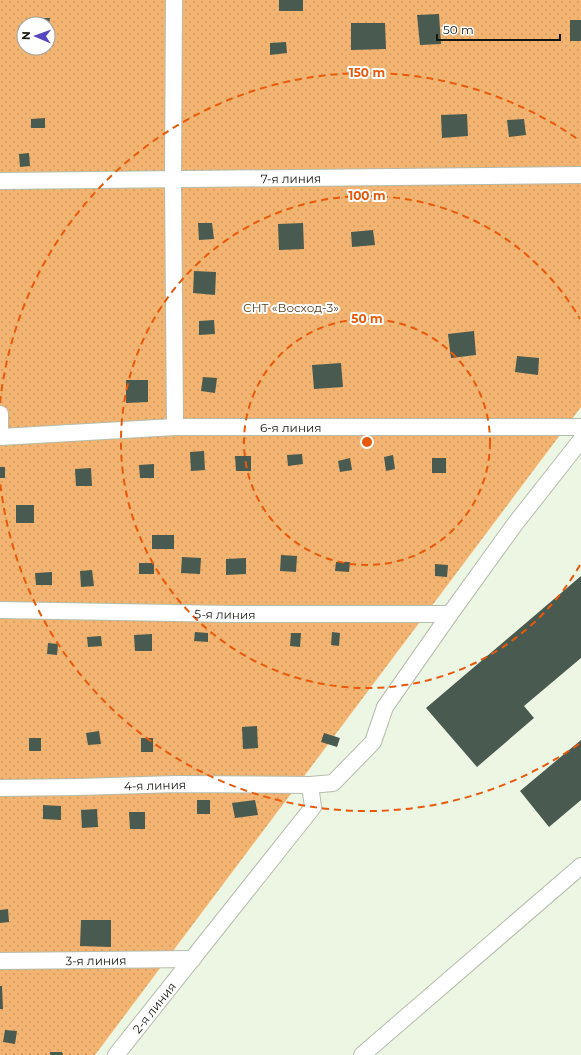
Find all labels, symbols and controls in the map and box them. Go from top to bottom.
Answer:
north arrow [16,16,56,56]
scale bar [437,16,560,42]
text: 50 m [443,22,474,37]
text: N [19,31,33,40]
text: 150 m [349,65,385,80]
street label: 7-я линия [261,170,321,186]
text: 100 m [349,188,385,203]
park label: СНТ «Восход-3» [243,300,339,315]
text: 50 m [351,311,383,326]
street label: 6-я линия [260,420,322,435]
centre of rings [360,435,374,449]
street label: 5-я линия [194,606,256,622]
street label: 4-я линия [124,776,186,793]
street label: 3-я линия [65,952,127,968]
street label: 2-я линия [129,979,179,1036]

